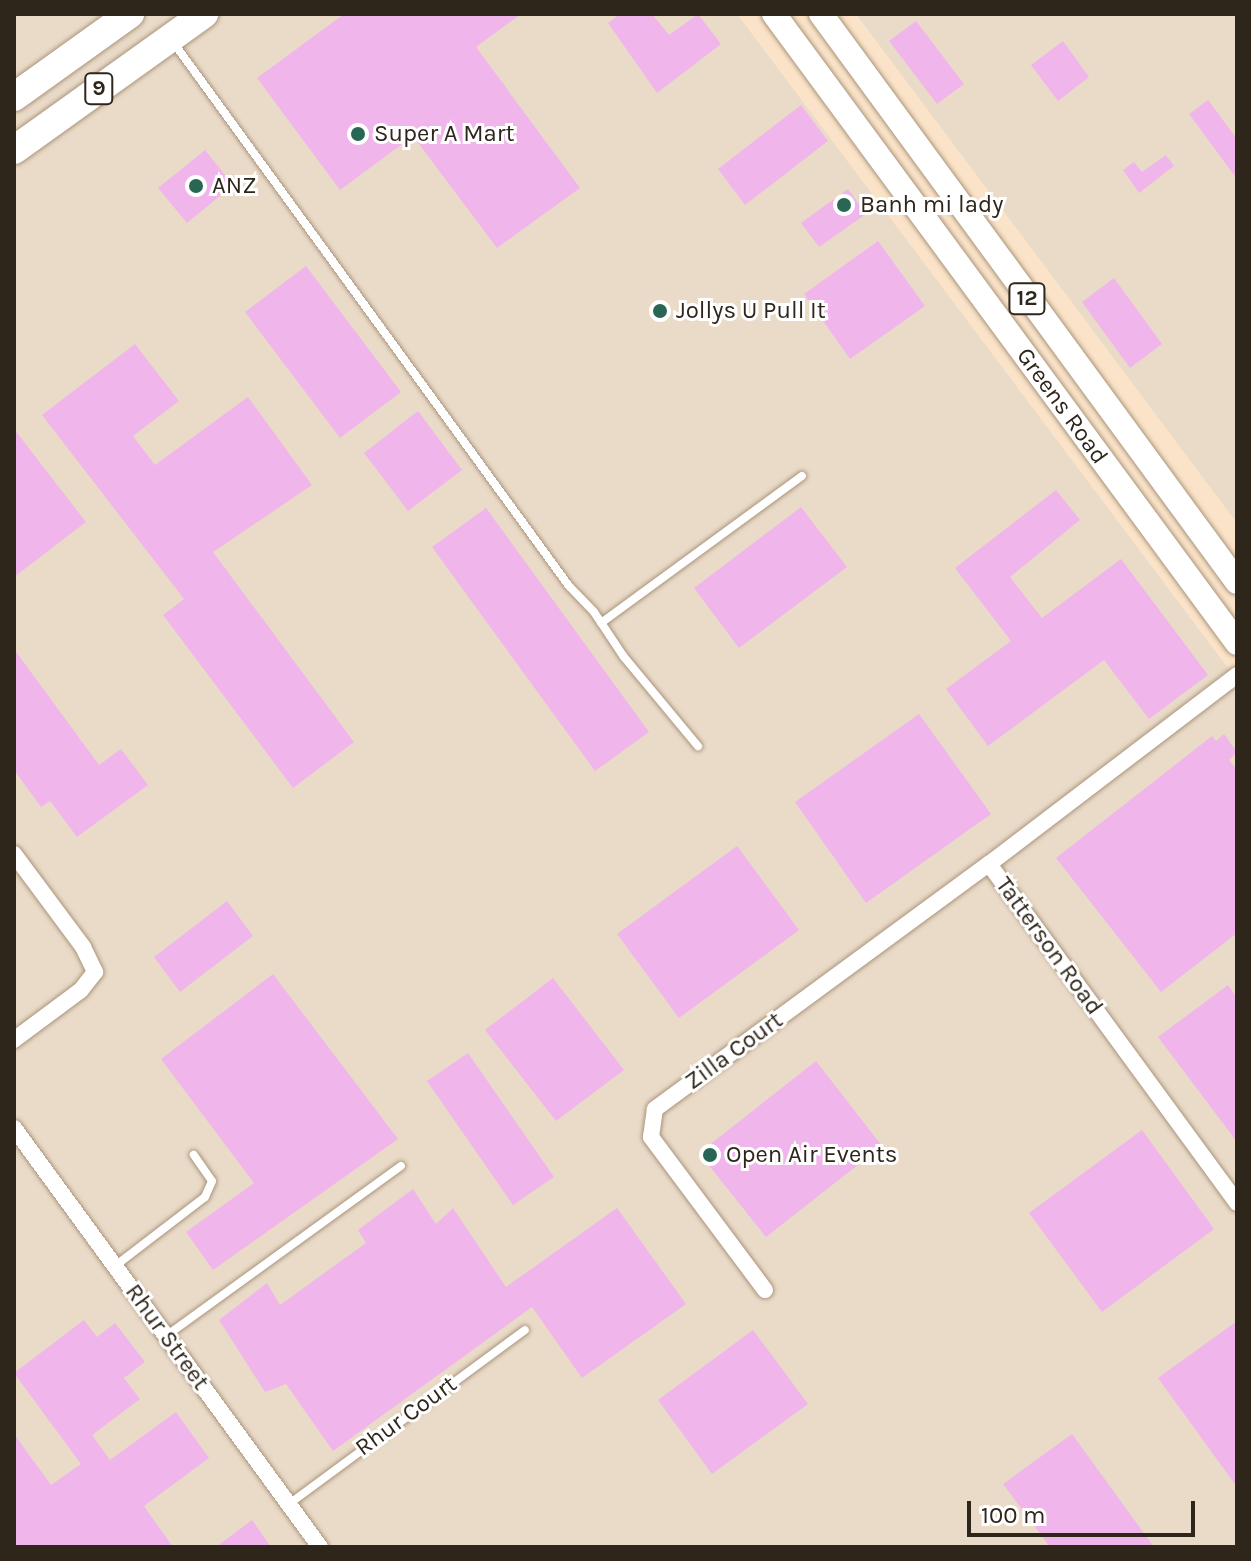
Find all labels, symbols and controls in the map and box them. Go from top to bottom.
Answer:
road number: 9 [83,71,115,107]
place label: Super A Mart [374,120,514,148]
marker: Super A Mart [349,125,367,143]
place label: ANZ [212,172,256,200]
marker: ANZ [187,177,205,195]
place label: Banh mi lady [860,191,1003,219]
marker: Banh mi lady [835,196,853,214]
road number: 12 [1007,281,1047,317]
place label: Jollys U Pull It [676,297,826,325]
marker: Jollys U Pull It [651,302,669,320]
street label: Greens Road [1010,342,1114,470]
street label: Tatterson Road [989,871,1109,1021]
street label: Zilla Court [680,1006,788,1096]
place label: Open Air Events [726,1141,897,1169]
marker: Open Air Events [701,1146,719,1164]
street label: Rhur Street [119,1278,215,1396]
street label: Rhur Court [350,1370,462,1462]
scale bar [971,1485,1199,1535]
text: 100 m [981,1501,1046,1529]

